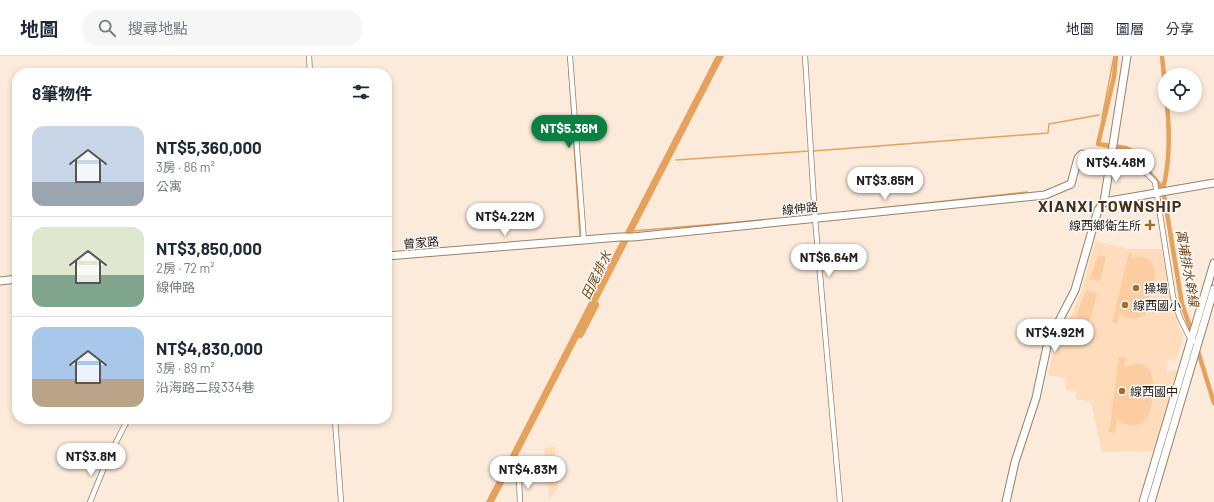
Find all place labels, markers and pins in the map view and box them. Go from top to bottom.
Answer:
pin: NT$5.36M [528,115,610,149]
pin: NT$4.48M [1075,149,1157,183]
pin: NT$3.85M [844,167,926,201]
pin: NT$4.22M [464,203,546,237]
place label: 線西鄉衛生所 [1069,218,1141,232]
marker: 線西鄉衛生所 [1144,219,1156,231]
pin: NT$6.64M [788,244,870,278]
place label: 操場 [1144,281,1168,295]
marker: 操場 [1131,283,1141,293]
place label: 線西國小 [1133,298,1181,312]
marker: 線西國小 [1120,300,1130,310]
pin: NT$4.92M [1014,319,1096,353]
place label: 線西國中 [1130,384,1178,398]
marker: 線西國中 [1117,386,1127,396]
pin: NT$3.8M [54,443,128,477]
pin: NT$4.83M [487,456,569,490]

